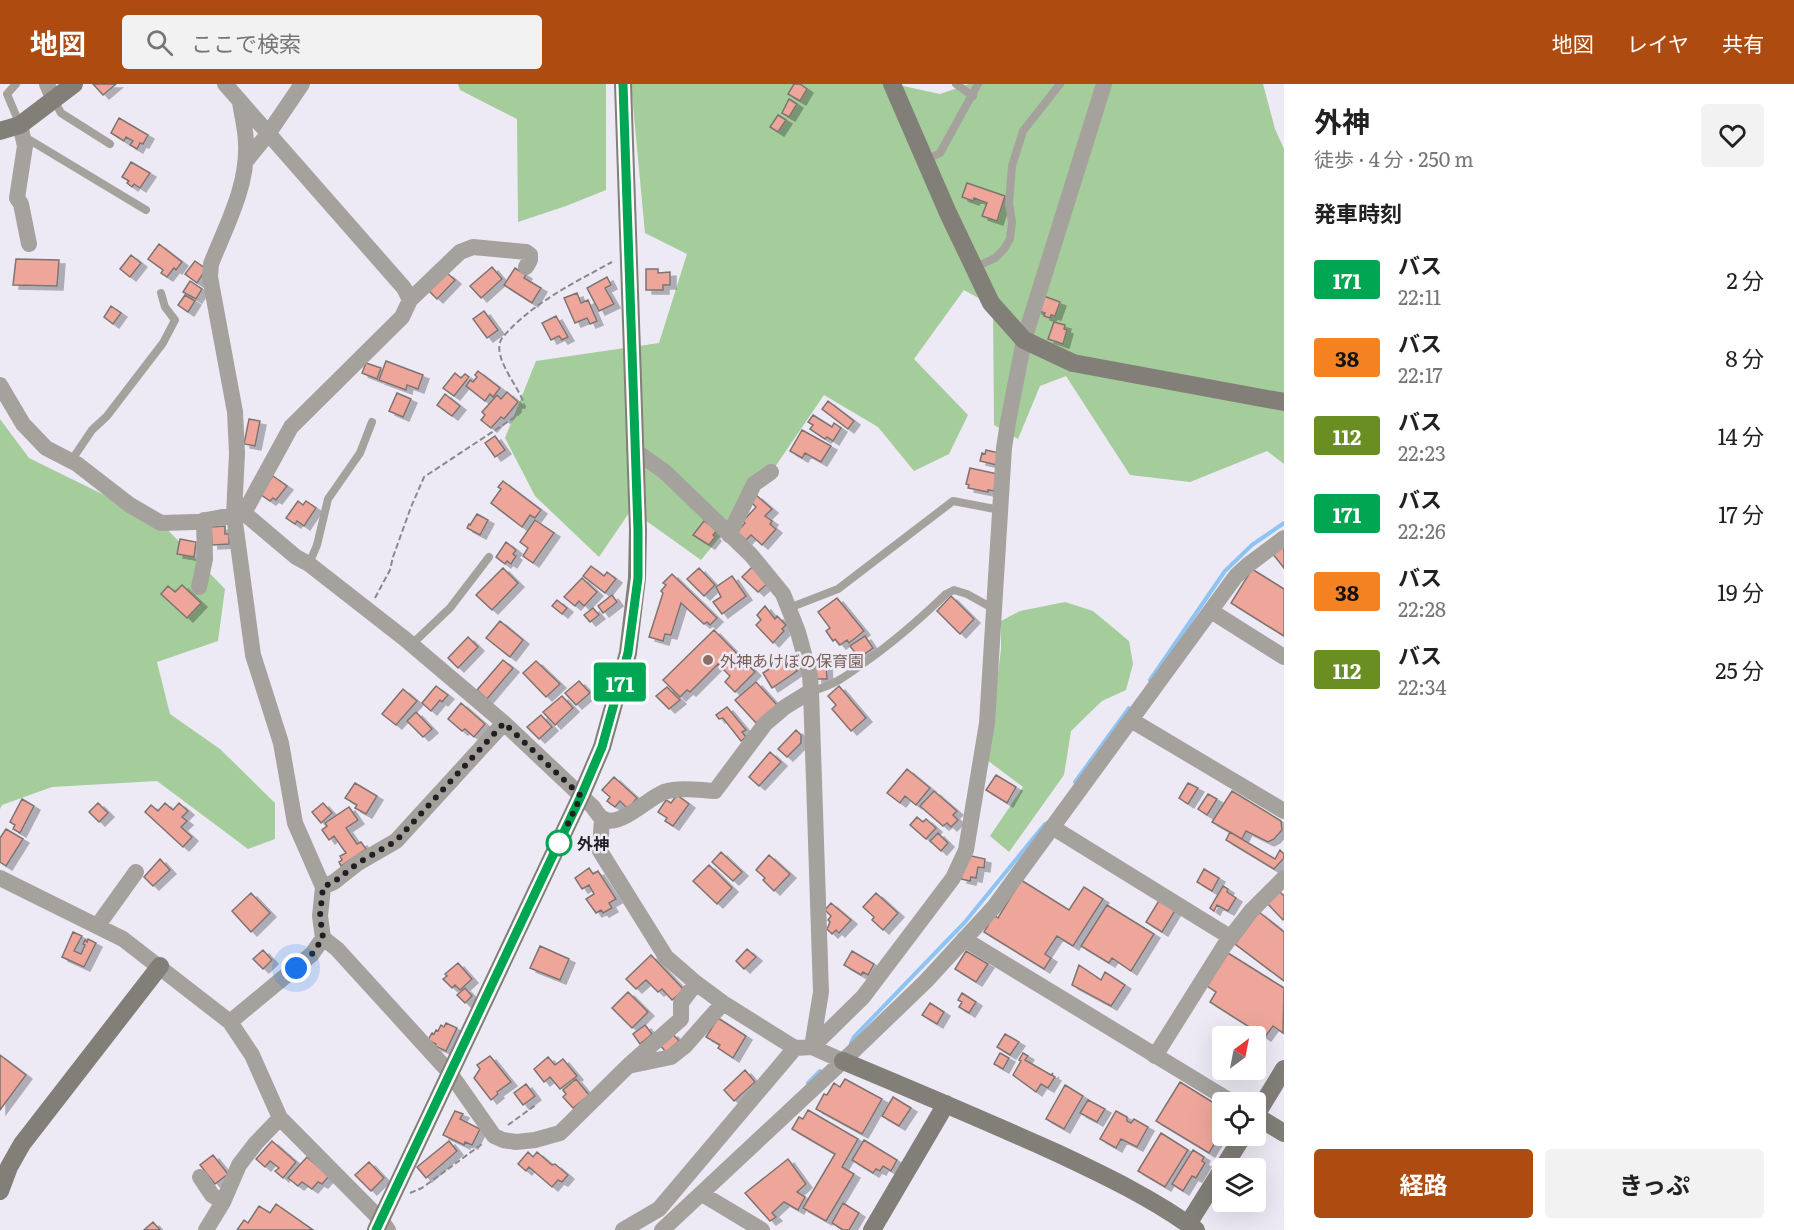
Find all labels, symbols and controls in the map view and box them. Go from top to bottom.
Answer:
search box [122,15,542,69]
text: 地図 [30,21,86,63]
icon: search [143,26,176,59]
text: ここで検索 [191,26,301,59]
text: 地図 [1552,27,1594,58]
text: レイヤ [1627,27,1689,58]
text: 共有 [1722,27,1764,58]
text: 外神 [1314,99,1370,141]
button: heart [1701,104,1764,167]
text: 徒歩 · 4 分 · 250 m [1314,143,1474,173]
text: 発車時刻 [1314,196,1402,229]
text: バス [1398,248,1442,281]
text: 2 分 [1726,263,1764,296]
text: 171 [1333,264,1361,295]
text: 22:11 [1398,281,1441,311]
text: バス [1398,326,1442,359]
text: 8 分 [1725,341,1764,374]
text: 38 [1335,342,1359,373]
text: 22:17 [1398,359,1443,389]
text: バス [1398,404,1442,437]
text: 14 分 [1717,419,1764,452]
text: 112 [1333,420,1361,451]
text: 22:23 [1398,437,1446,467]
text: バス [1398,482,1442,515]
text: 17 分 [1718,497,1764,530]
text: 171 [1333,498,1361,529]
text: 22:26 [1398,515,1446,545]
text: バス [1398,560,1442,593]
text: 19 分 [1717,575,1764,608]
text: 38 [1335,576,1359,607]
text: 22:28 [1398,593,1446,623]
text: バス [1398,638,1442,671]
place label: 外神あけぼの保育園 [720,648,864,672]
marker: 外神あけぼの保育園 [701,653,715,667]
text: 25 分 [1715,653,1764,686]
text: 112 [1333,654,1361,685]
line badge: 171 [586,662,654,702]
text: 171 [606,667,634,698]
text: 22:34 [1398,671,1447,701]
marker: 外神 [546,830,572,856]
place label: 外神 [577,831,609,855]
your location [281,953,311,983]
north arrow [1212,1026,1266,1080]
map controls [1212,1026,1266,1212]
button: locate [1212,1092,1266,1146]
button: 経路 [1314,1149,1533,1218]
button: きっぷ [1545,1149,1764,1218]
button: layers [1212,1158,1266,1212]

